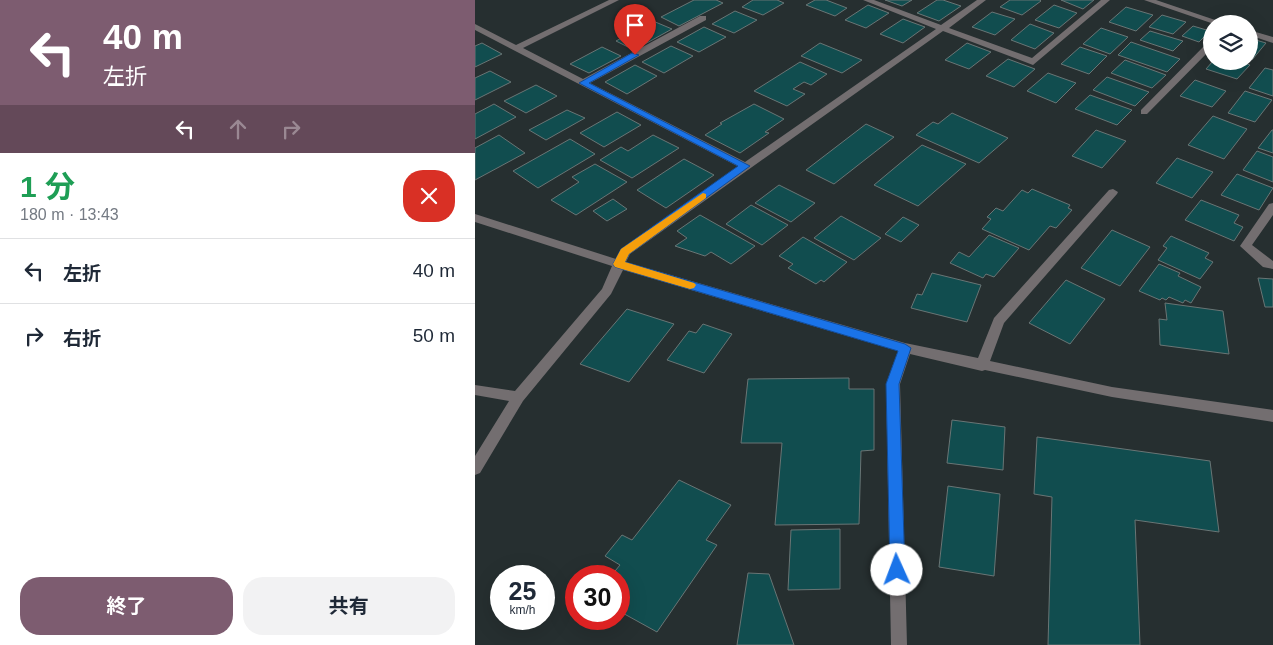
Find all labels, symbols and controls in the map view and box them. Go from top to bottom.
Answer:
pin [614,4,656,55]
icon: arrive [621,11,649,39]
map controls [1203,15,1258,70]
button: layers [1203,15,1258,70]
text: 40 m [103,17,183,56]
icon: left [20,20,85,85]
text: 左折 [103,64,147,89]
icon: left [171,115,199,143]
icon: ahead [224,115,252,143]
icon: right [277,115,305,143]
text: 1 分 [20,170,75,203]
button: close [403,170,455,222]
text: 180 m · 13:43 [20,206,119,223]
icon: left [20,257,48,285]
text: 40 m [413,260,455,281]
text: 左折 [63,263,101,284]
icon: right [20,322,48,350]
text: 50 m [413,325,455,346]
text: 右折 [63,328,101,349]
position arrow [870,543,922,595]
speed limit sign: 30 [565,565,630,630]
button: 終了 [20,577,233,635]
button: 共有 [243,577,455,635]
text: 25 [509,577,536,605]
text: km/h [509,603,536,617]

